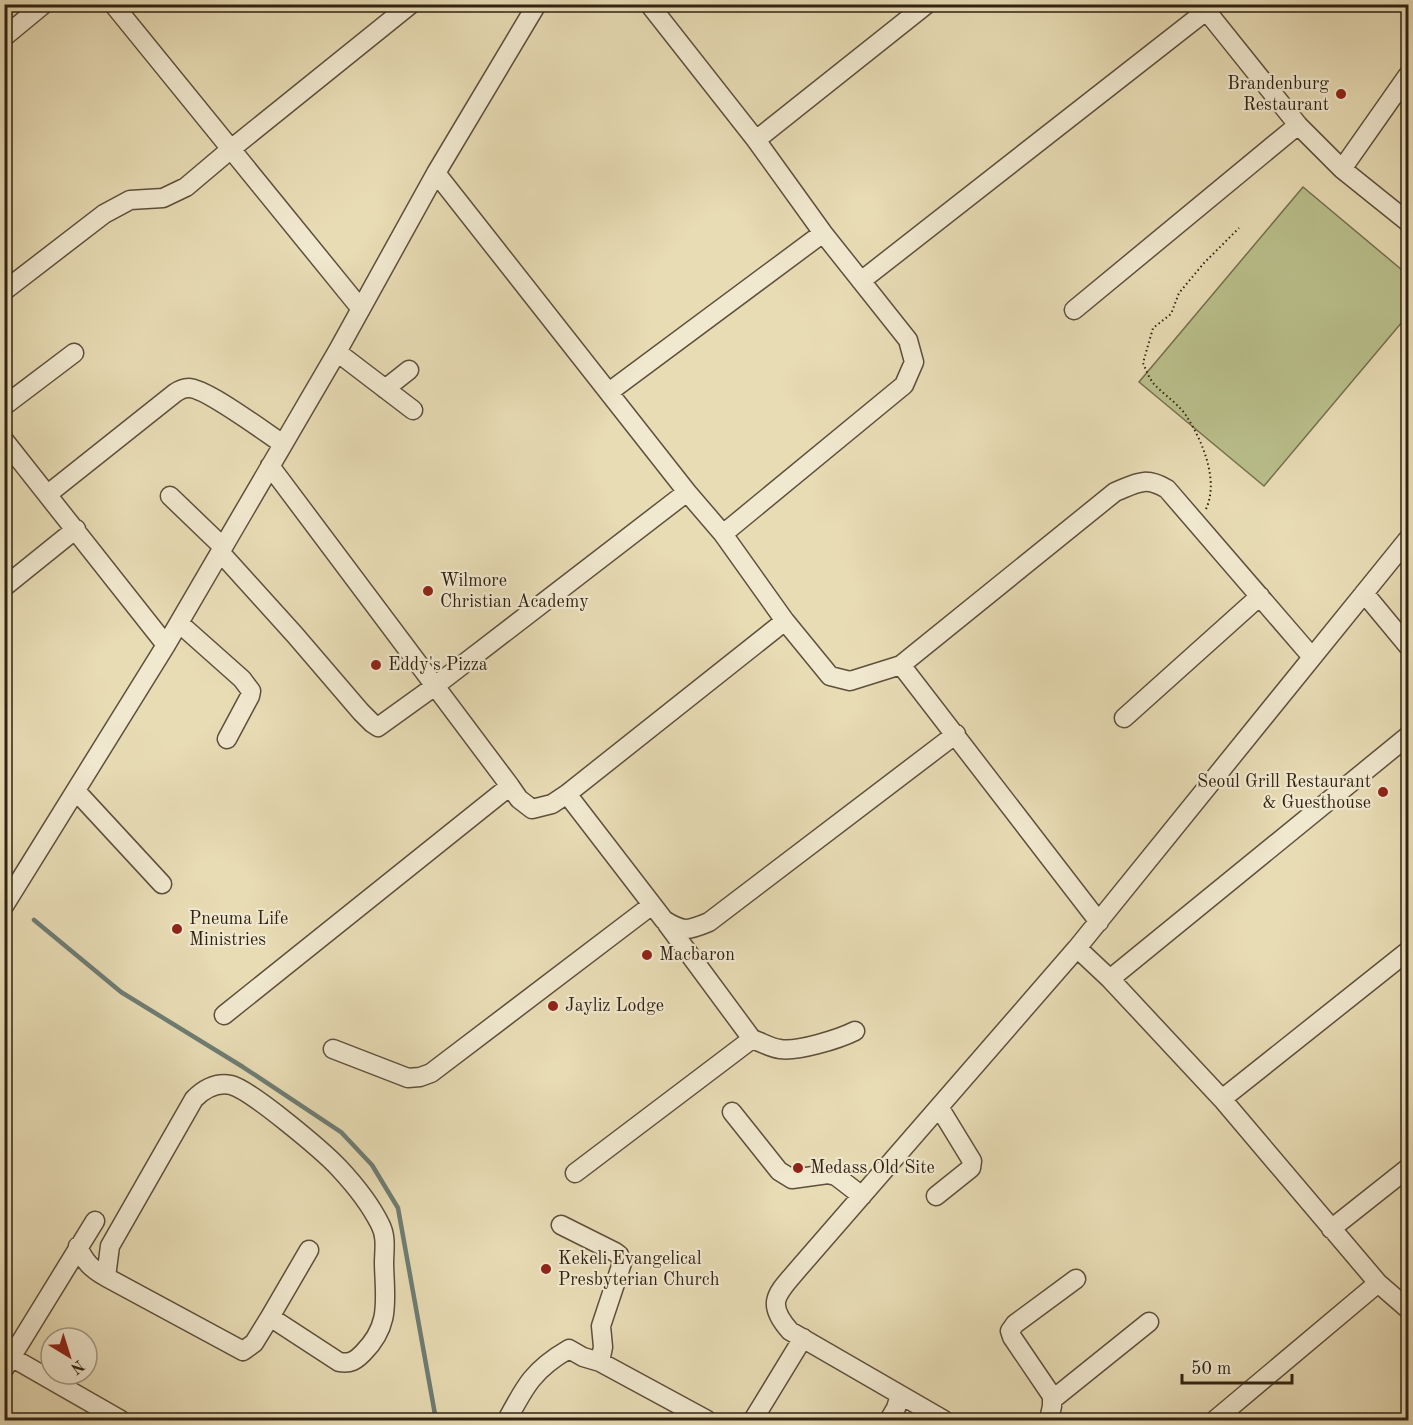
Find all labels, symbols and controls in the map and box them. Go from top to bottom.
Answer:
place label: Brandenburg Restaurant [1227,75,1329,114]
marker: Brandenburg Restaurant [1334,87,1348,101]
place label: Wilmore Christian Academy [440,572,589,611]
marker: Wilmore Christian Academy [421,584,435,598]
place label: Eddy's Pizza [388,656,488,674]
marker: Eddy's Pizza [369,658,383,672]
place label: Seoul Grill Restaurant & Guesthouse [1197,773,1371,812]
marker: Seoul Grill Restaurant & Guesthouse [1376,785,1390,799]
place label: Pneuma Life Ministries [189,910,288,949]
marker: Pneuma Life Ministries [170,922,184,936]
place label: Macbaron [659,946,735,964]
marker: Macbaron [640,948,654,962]
place label: Jayliz Lodge [565,997,664,1015]
marker: Jayliz Lodge [546,999,560,1013]
place label: Medass Old Site [810,1159,935,1177]
marker: Medass Old Site [791,1161,805,1175]
place label: Kekeli Evangelical Presbyterian Church [558,1250,720,1289]
marker: Kekeli Evangelical Presbyterian Church [539,1262,553,1276]
north arrow [39,1326,99,1386]
scale bar [1182,1347,1292,1385]
text: N [67,1356,87,1377]
text: 50 m [1191,1360,1231,1378]

